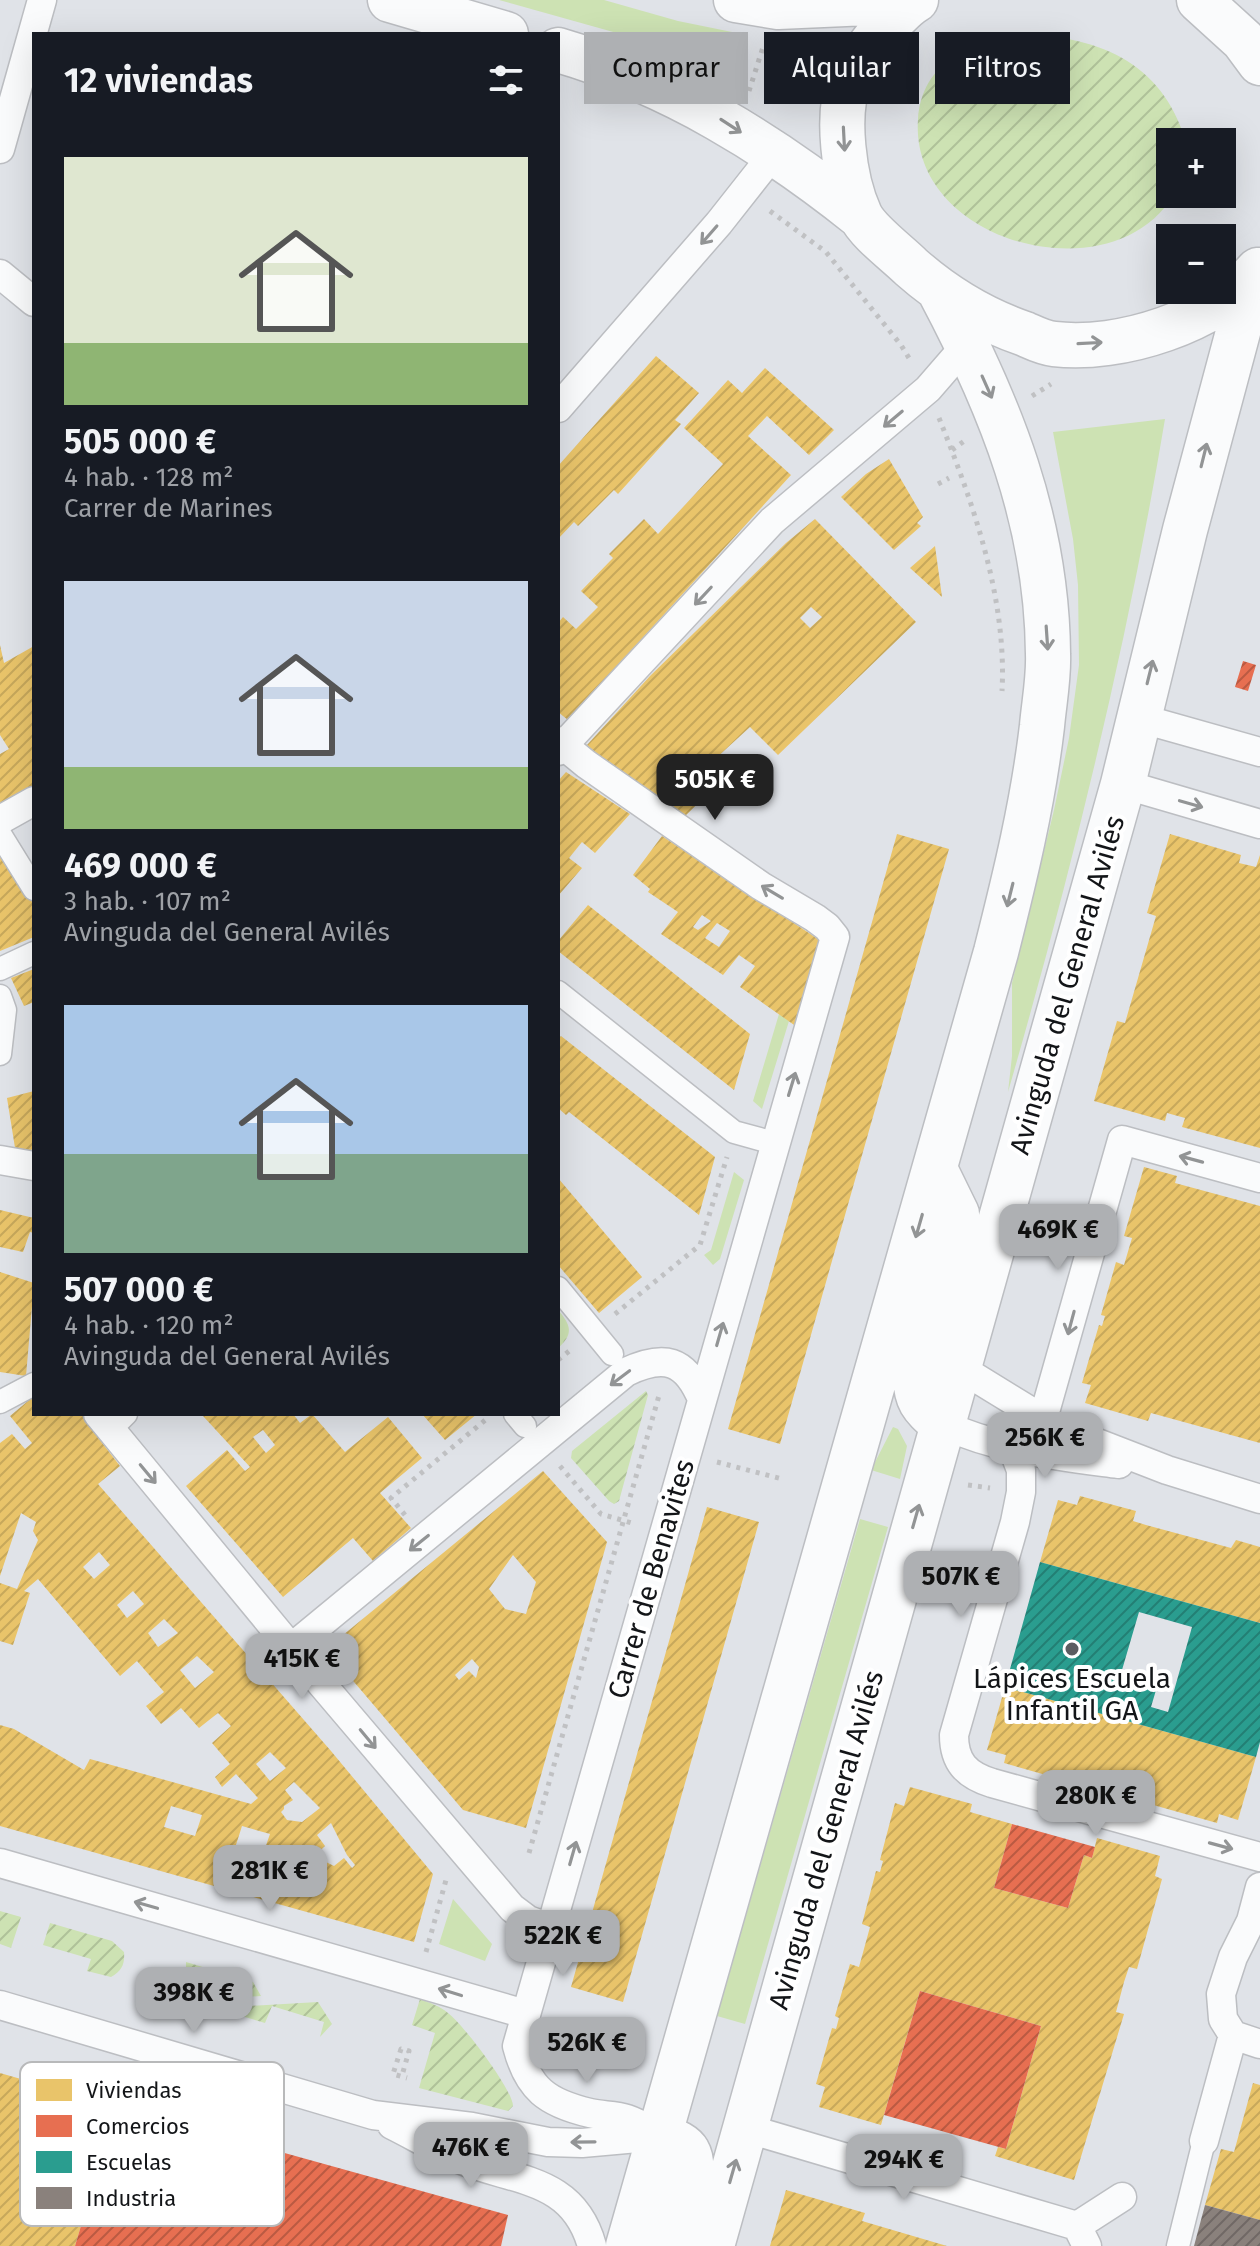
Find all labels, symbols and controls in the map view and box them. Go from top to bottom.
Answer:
chip: Comprar [584,32,748,104]
chip: Alquilar [764,32,919,104]
chip: Filtros [935,32,1070,104]
icon: filters [484,58,528,102]
text: 12 viviendas [64,60,253,101]
one-way arrow [719,119,742,135]
one-way arrow [837,125,852,152]
map controls [1156,128,1236,304]
button: + [1156,128,1236,208]
icon: home [224,209,368,353]
button: − [1156,224,1236,304]
one-way arrow [700,225,718,245]
one-way arrow [1076,335,1103,350]
one-way arrow [980,375,995,399]
one-way arrow [883,410,903,428]
text: 505 000 € [64,421,216,462]
one-way arrow [1198,442,1213,468]
text: 4 hab. · 128 m² [64,462,233,493]
text: Carrer de Marines [64,493,273,524]
one-way arrow [694,585,712,605]
one-way arrow [1040,624,1055,651]
icon: home [224,633,368,777]
one-way arrow [1143,659,1158,685]
pin: 505K € [650,754,780,822]
text: 505K € [674,764,756,795]
one-way arrow [1178,797,1204,812]
street label: Avinguda del General Avilés [1003,812,1131,1158]
text: 469 000 € [64,845,217,886]
one-way arrow [1002,881,1017,907]
one-way arrow [761,884,784,900]
text: 3 hab. · 107 m² [64,886,231,917]
text: Avinguda del General Avilés [64,917,390,948]
icon: home [224,1057,368,1201]
one-way arrow [785,1071,800,1097]
one-way arrow [1178,1151,1204,1166]
pin: 469K € [993,1204,1123,1272]
one-way arrow [910,1213,925,1239]
text: 469K € [1017,1214,1099,1245]
text: 507 000 € [64,1269,213,1310]
text: 4 hab. · 120 m² [64,1310,234,1341]
one-way arrow [1063,1310,1078,1336]
one-way arrow [714,1321,729,1347]
text: Avinguda del General Avilés [64,1341,390,1372]
one-way arrow [609,1370,631,1387]
pin: 256K € [980,1412,1110,1480]
text: 256K € [1005,1422,1085,1453]
street label: Carrer de Benavites [601,1455,701,1703]
one-way arrow [139,1463,157,1484]
one-way arrow [909,1503,924,1529]
one-way arrow [409,1534,429,1552]
pin: 507K € [896,1551,1026,1619]
text: 507K € [922,1561,1000,1592]
pin: 415K € [237,1633,367,1701]
marker: Lápices Escuela Infantil GA [1063,1640,1081,1658]
text: 415K € [264,1643,340,1674]
place label: Lápices Escuela Infantil GA [973,1662,1171,1727]
street label: Avinguda del General Avilés [762,1667,890,2013]
one-way arrow [359,1728,377,1748]
pin: 280K € [1031,1770,1161,1838]
text: 280K € [1055,1780,1137,1811]
one-way arrow [1207,1839,1233,1854]
one-way arrow [566,1840,581,1866]
pin: 281K € [205,1845,335,1913]
text: 281K € [231,1855,309,1886]
one-way arrow [134,1897,160,1912]
pin: 522K € [498,1910,628,1978]
text: 522K € [524,1920,602,1951]
pin: 398K € [129,1967,259,2035]
text: 398K € [154,1977,234,2008]
one-way arrow [438,1984,463,1998]
pin: 526K € [522,2017,652,2085]
text: 526K € [547,2027,627,2058]
legend [20,2062,284,2226]
text: Viviendas [86,2077,182,2104]
text: Comercios [86,2113,189,2140]
pin: 476K € [406,2122,536,2190]
text: 476K € [432,2132,510,2163]
pin: 294K € [839,2134,969,2202]
one-way arrow [570,2135,597,2150]
text: 294K € [864,2144,944,2175]
text: Escuelas [86,2149,171,2176]
one-way arrow [726,2158,741,2184]
text: Industria [86,2185,176,2212]

